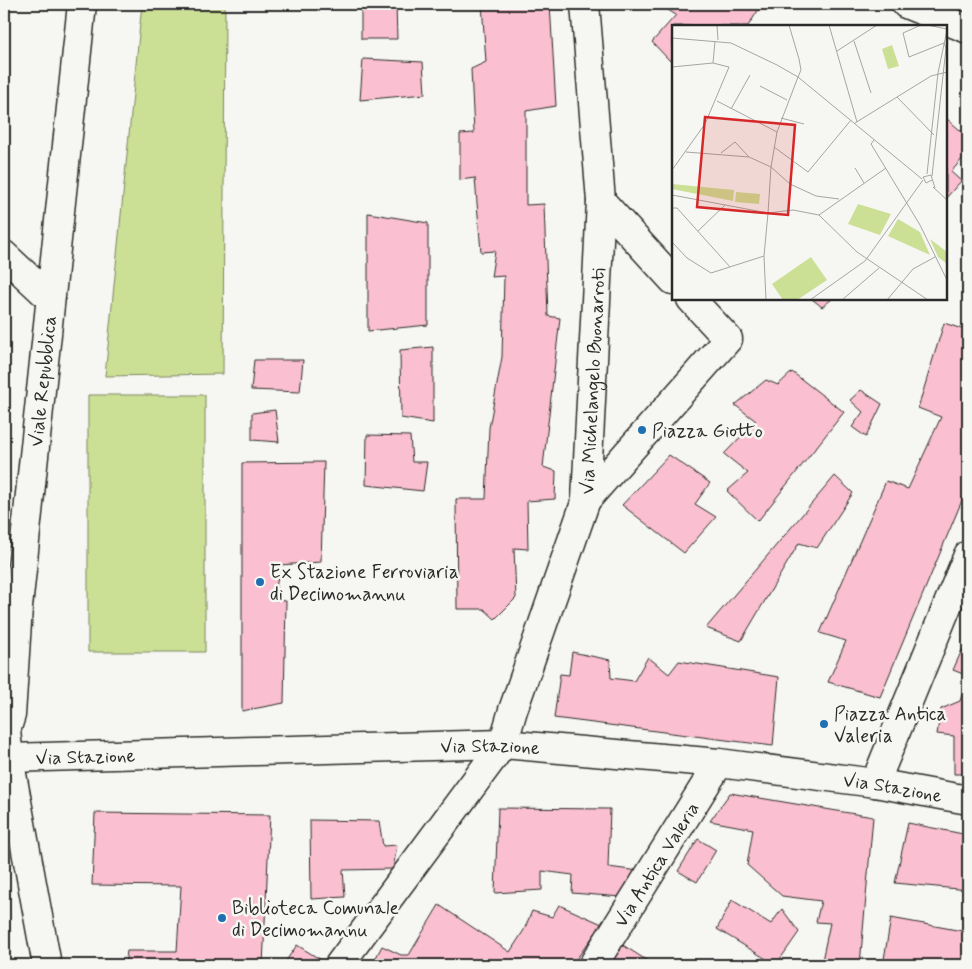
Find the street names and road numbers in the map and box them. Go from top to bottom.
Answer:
street label: Via Michelangelo Buonarroti [575,267,612,495]
street label: Viale Repubblica [24,314,63,448]
street label: Via Stazione [440,733,541,761]
street label: Via Stazione [35,743,136,771]
street label: Via Stazione [842,768,944,809]
street label: Via Antica Valeria [609,797,706,932]

